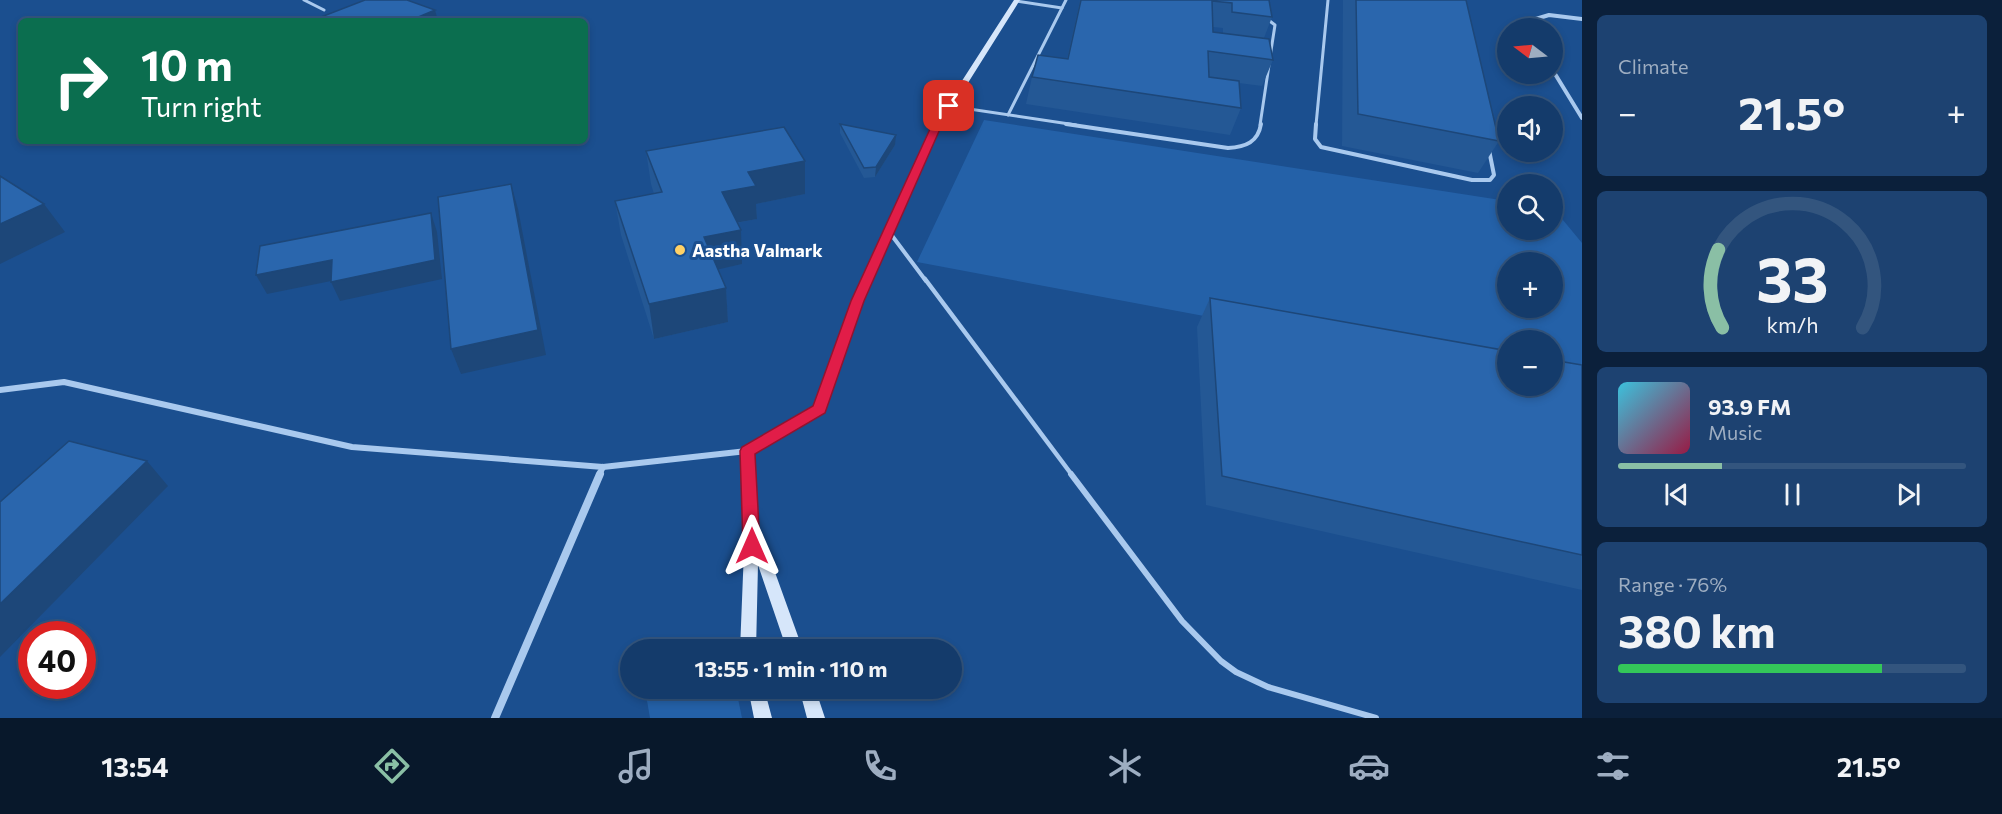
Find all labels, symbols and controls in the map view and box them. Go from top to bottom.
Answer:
north arrow [1497,18,1563,84]
map controls [1497,18,1563,396]
text: 10 m [141,38,233,90]
icon: right [42,42,120,120]
text: Climate [1618,54,1688,78]
pin [923,80,974,131]
text: 21.5° [1738,84,1845,139]
icon: arrive [932,89,965,122]
text: Turn right [141,90,261,123]
text: − [1618,91,1637,132]
text: + [1947,91,1966,132]
button: sound [1497,96,1563,162]
button: search [1497,174,1563,240]
place label: Aastha Valmark [692,239,823,261]
text: 33 [1756,239,1828,315]
marker: Aastha Valmark [673,243,687,257]
button: + [1497,252,1563,318]
text: km/h [1766,312,1818,338]
button: − [1497,330,1563,396]
text: 93.9 FM [1708,393,1791,420]
text: Music [1708,420,1762,444]
icon: previous [1660,478,1693,511]
icon: pause [1776,478,1809,511]
icon: next [1892,478,1925,511]
position arrow [720,514,784,578]
text: Range · 76% [1618,572,1727,596]
text: 380 km [1618,602,1776,657]
speed limit sign: 40 [18,621,96,699]
text: 13:55 · 1 min · 110 m [695,655,887,682]
icon: directions [371,745,413,787]
icon: music [615,745,657,787]
icon: phone [859,745,901,787]
icon: climate [1104,745,1146,787]
icon: car [1348,745,1390,787]
icon: filters [1592,745,1634,787]
text: 13:54 [101,750,169,783]
text: 21.5° [1837,750,1901,783]

